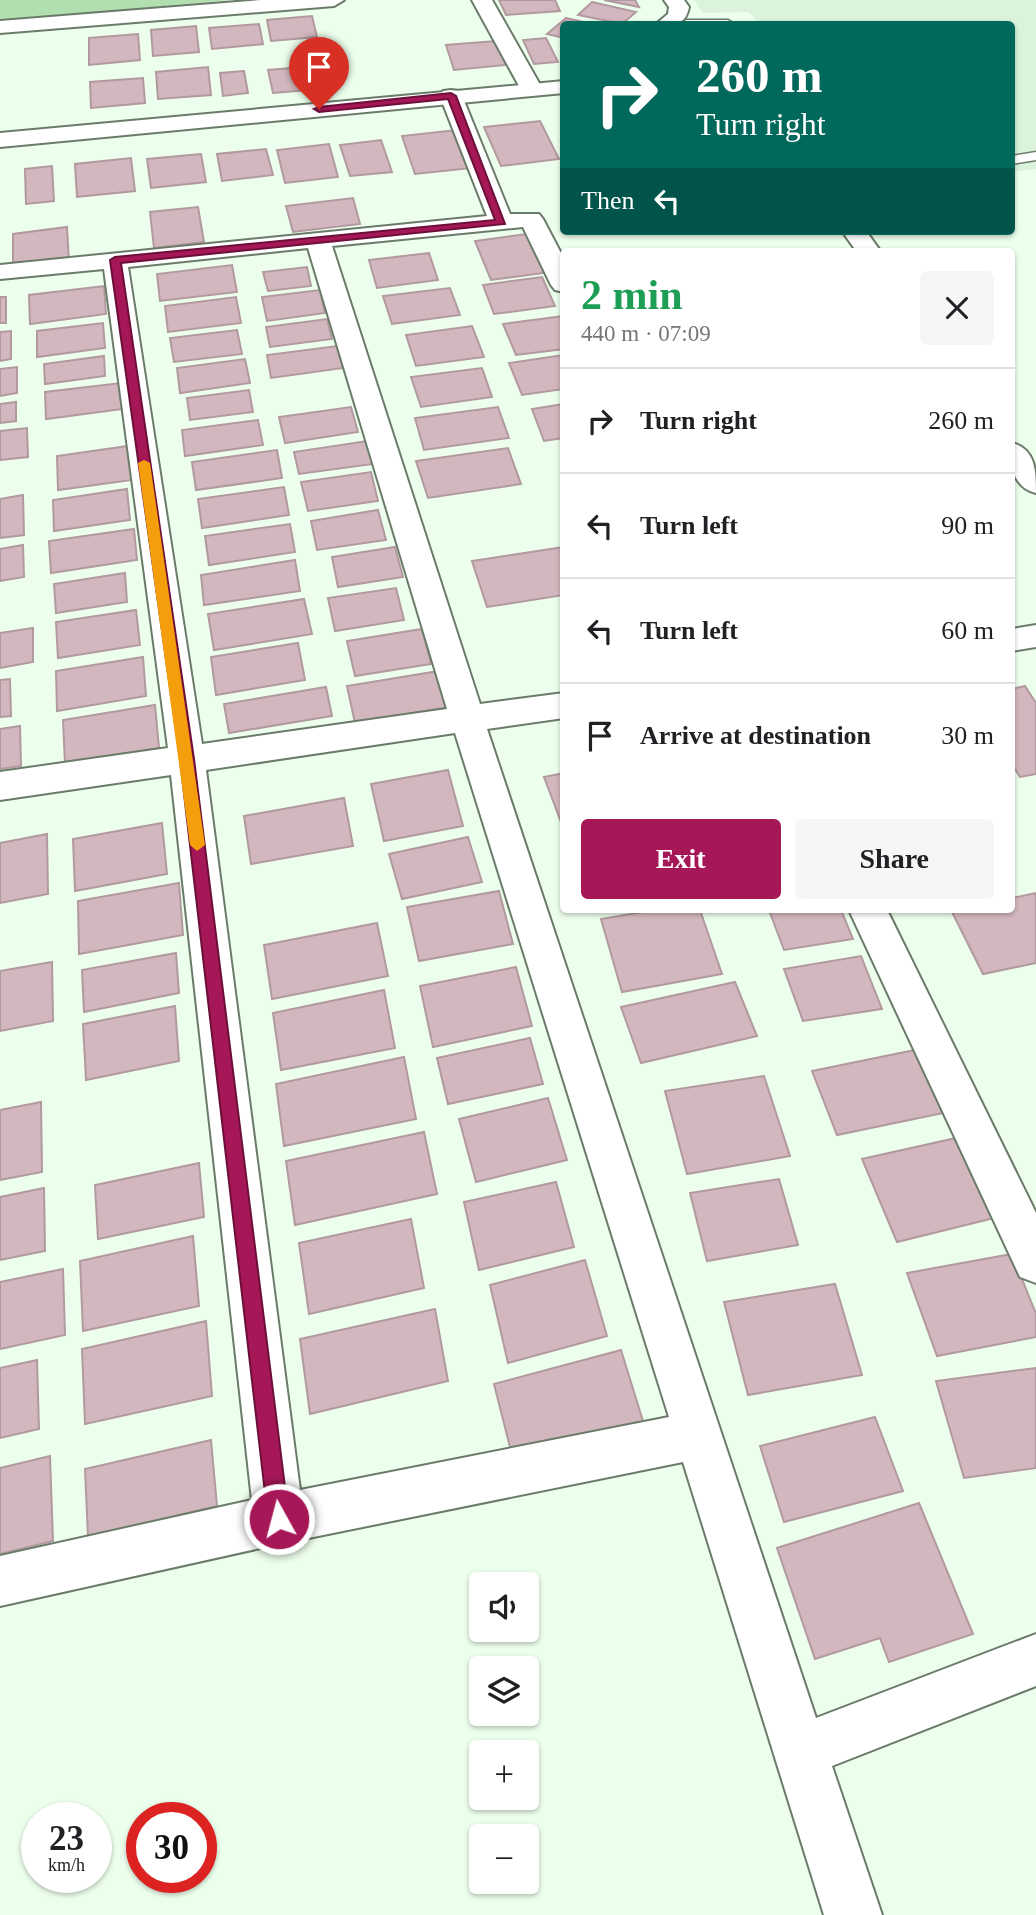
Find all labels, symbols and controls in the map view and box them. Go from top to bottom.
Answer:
pin [289,37,349,109]
icon: arrive [300,48,338,86]
text: 260 m [696,48,823,103]
icon: right [581,49,672,140]
text: Turn right [696,106,826,142]
icon: left [648,182,686,220]
text: Then [581,186,634,215]
button: close [920,271,994,345]
text: 2 min [581,272,683,318]
text: 440 m · 07:09 [581,321,711,346]
icon: right [581,402,619,440]
text: Turn right [640,406,757,435]
text: 260 m [928,406,994,435]
icon: left [581,507,619,545]
text: Turn left [640,511,738,540]
text: 90 m [941,511,994,540]
icon: left [581,612,619,650]
text: Turn left [640,616,738,645]
text: 60 m [941,616,994,645]
icon: arrive [581,717,619,755]
text: Arrive at destination [640,721,871,750]
text: 30 m [941,721,994,750]
button: Exit [581,819,781,899]
button: Share [795,819,994,899]
position arrow [242,1482,316,1556]
map controls [469,1572,539,1894]
button: sound [469,1572,539,1642]
button: layers [469,1656,539,1726]
button: + [469,1740,539,1810]
speed limit sign: 30 [126,1802,217,1893]
text: 23 [49,1819,84,1858]
button: − [469,1824,539,1894]
text: km/h [48,1855,85,1875]

